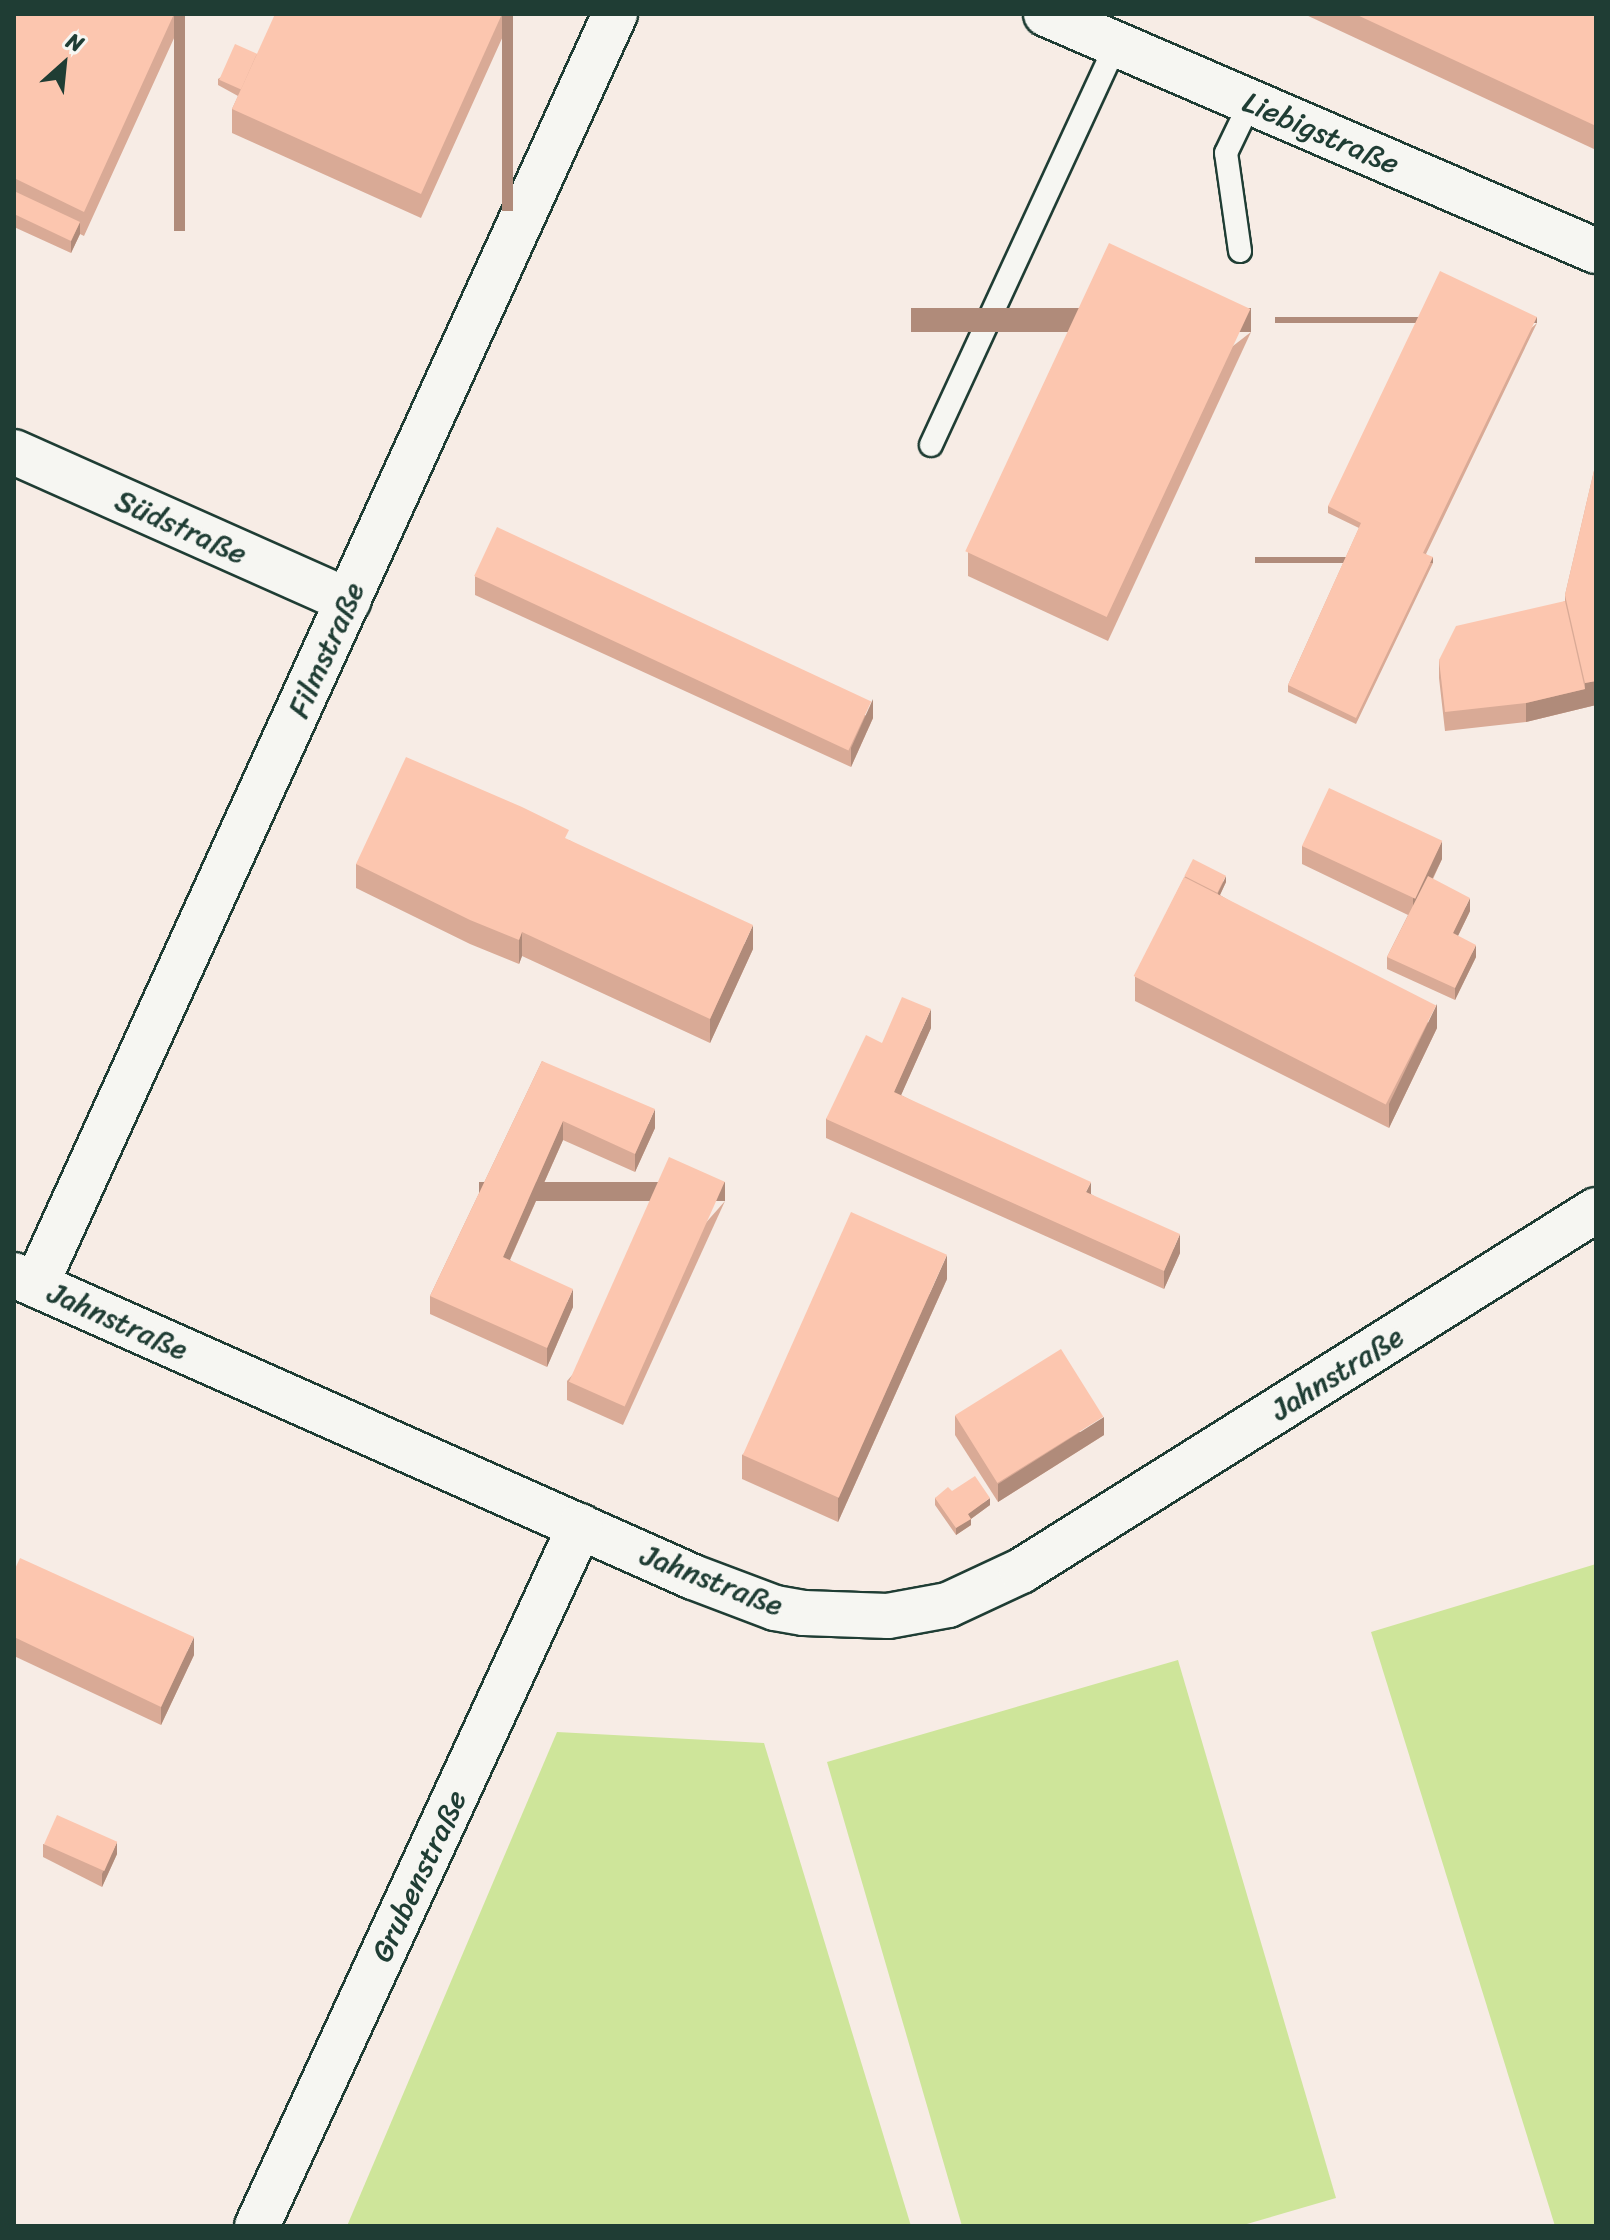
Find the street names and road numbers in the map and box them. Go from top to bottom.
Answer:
street label: Liebigstraße [1237,84,1405,182]
street label: Südstraße [110,482,252,572]
street label: Filmstraße [280,577,372,723]
street label: Jahnstraße [43,1274,193,1368]
street label: Jahnstraße [1264,1318,1410,1428]
street label: Jahnstraße [636,1537,788,1623]
street label: Grubenstraße [364,1784,474,1968]

